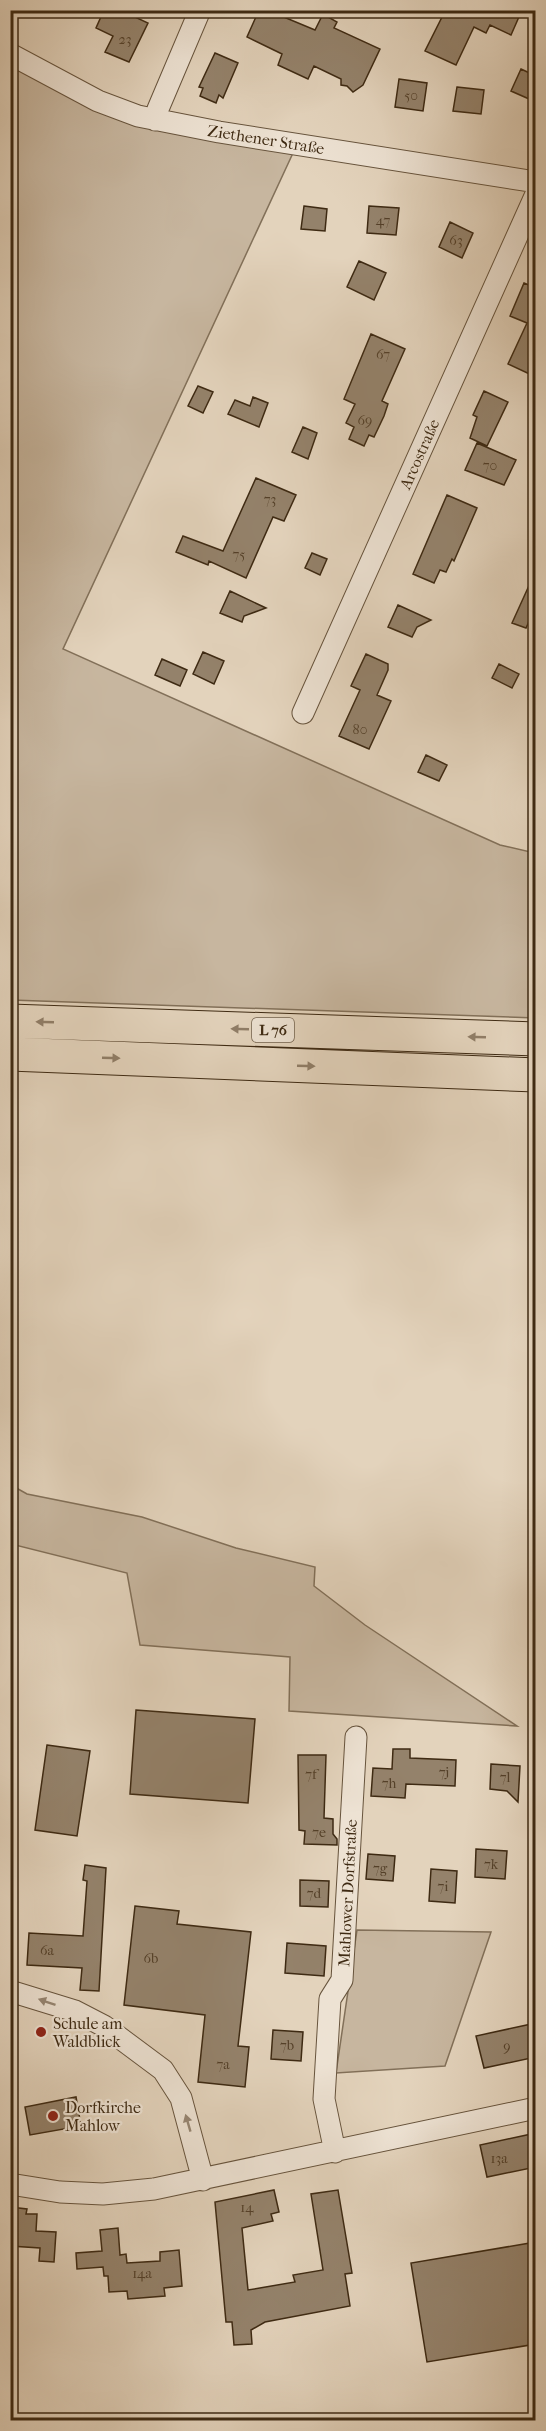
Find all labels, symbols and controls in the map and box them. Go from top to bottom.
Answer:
house number: 23 [119,31,131,48]
house number: 50 [404,87,418,104]
street label: Ziethener Straße [206,121,326,158]
house number: 47 [376,212,391,229]
house number: 63 [449,232,463,249]
house number: 67 [376,346,390,363]
house number: 69 [358,412,372,429]
street label: Arcostraße [395,416,443,493]
house number: 70 [483,457,497,474]
house number: 73 [264,491,276,508]
house number: 75 [233,546,245,563]
house number: 80 [353,721,367,738]
one-way arrow [36,1018,55,1027]
road number: L 76 [252,1018,294,1042]
one-way arrow [231,1024,250,1034]
one-way arrow [468,1032,487,1041]
one-way arrow [101,1054,120,1063]
one-way arrow [296,1061,315,1071]
house number: 7j [439,1764,449,1781]
house number: 7f [305,1766,320,1783]
house number: 7l [500,1769,510,1786]
house number: 7h [382,1775,396,1792]
street label: Mahlower Dorfstraße [334,1819,361,1967]
house number: 7e [312,1824,326,1841]
house number: 7k [484,1856,499,1873]
house number: 7g [373,1860,388,1877]
house number: 7i [438,1878,448,1895]
house number: 7d [307,1885,322,1902]
house number: 6a [40,1942,55,1959]
house number: 6b [144,1950,158,1967]
one-way arrow [38,1996,56,2006]
place label: Schule am Waldblick [52,2014,123,2051]
marker: Schule am Waldblick [34,2025,48,2039]
house number: 7b [280,2037,294,2054]
house number: 9 [503,2038,511,2055]
house number: 7a [216,2056,230,2073]
place label: Dorfkirche Mahlow [65,2098,141,2135]
marker: Dorfkirche Mahlow [46,2109,60,2123]
one-way arrow [183,2114,192,2132]
house number: 13a [490,2150,508,2167]
house number: 14 [240,2199,254,2216]
house number: 14a [132,2265,152,2282]

